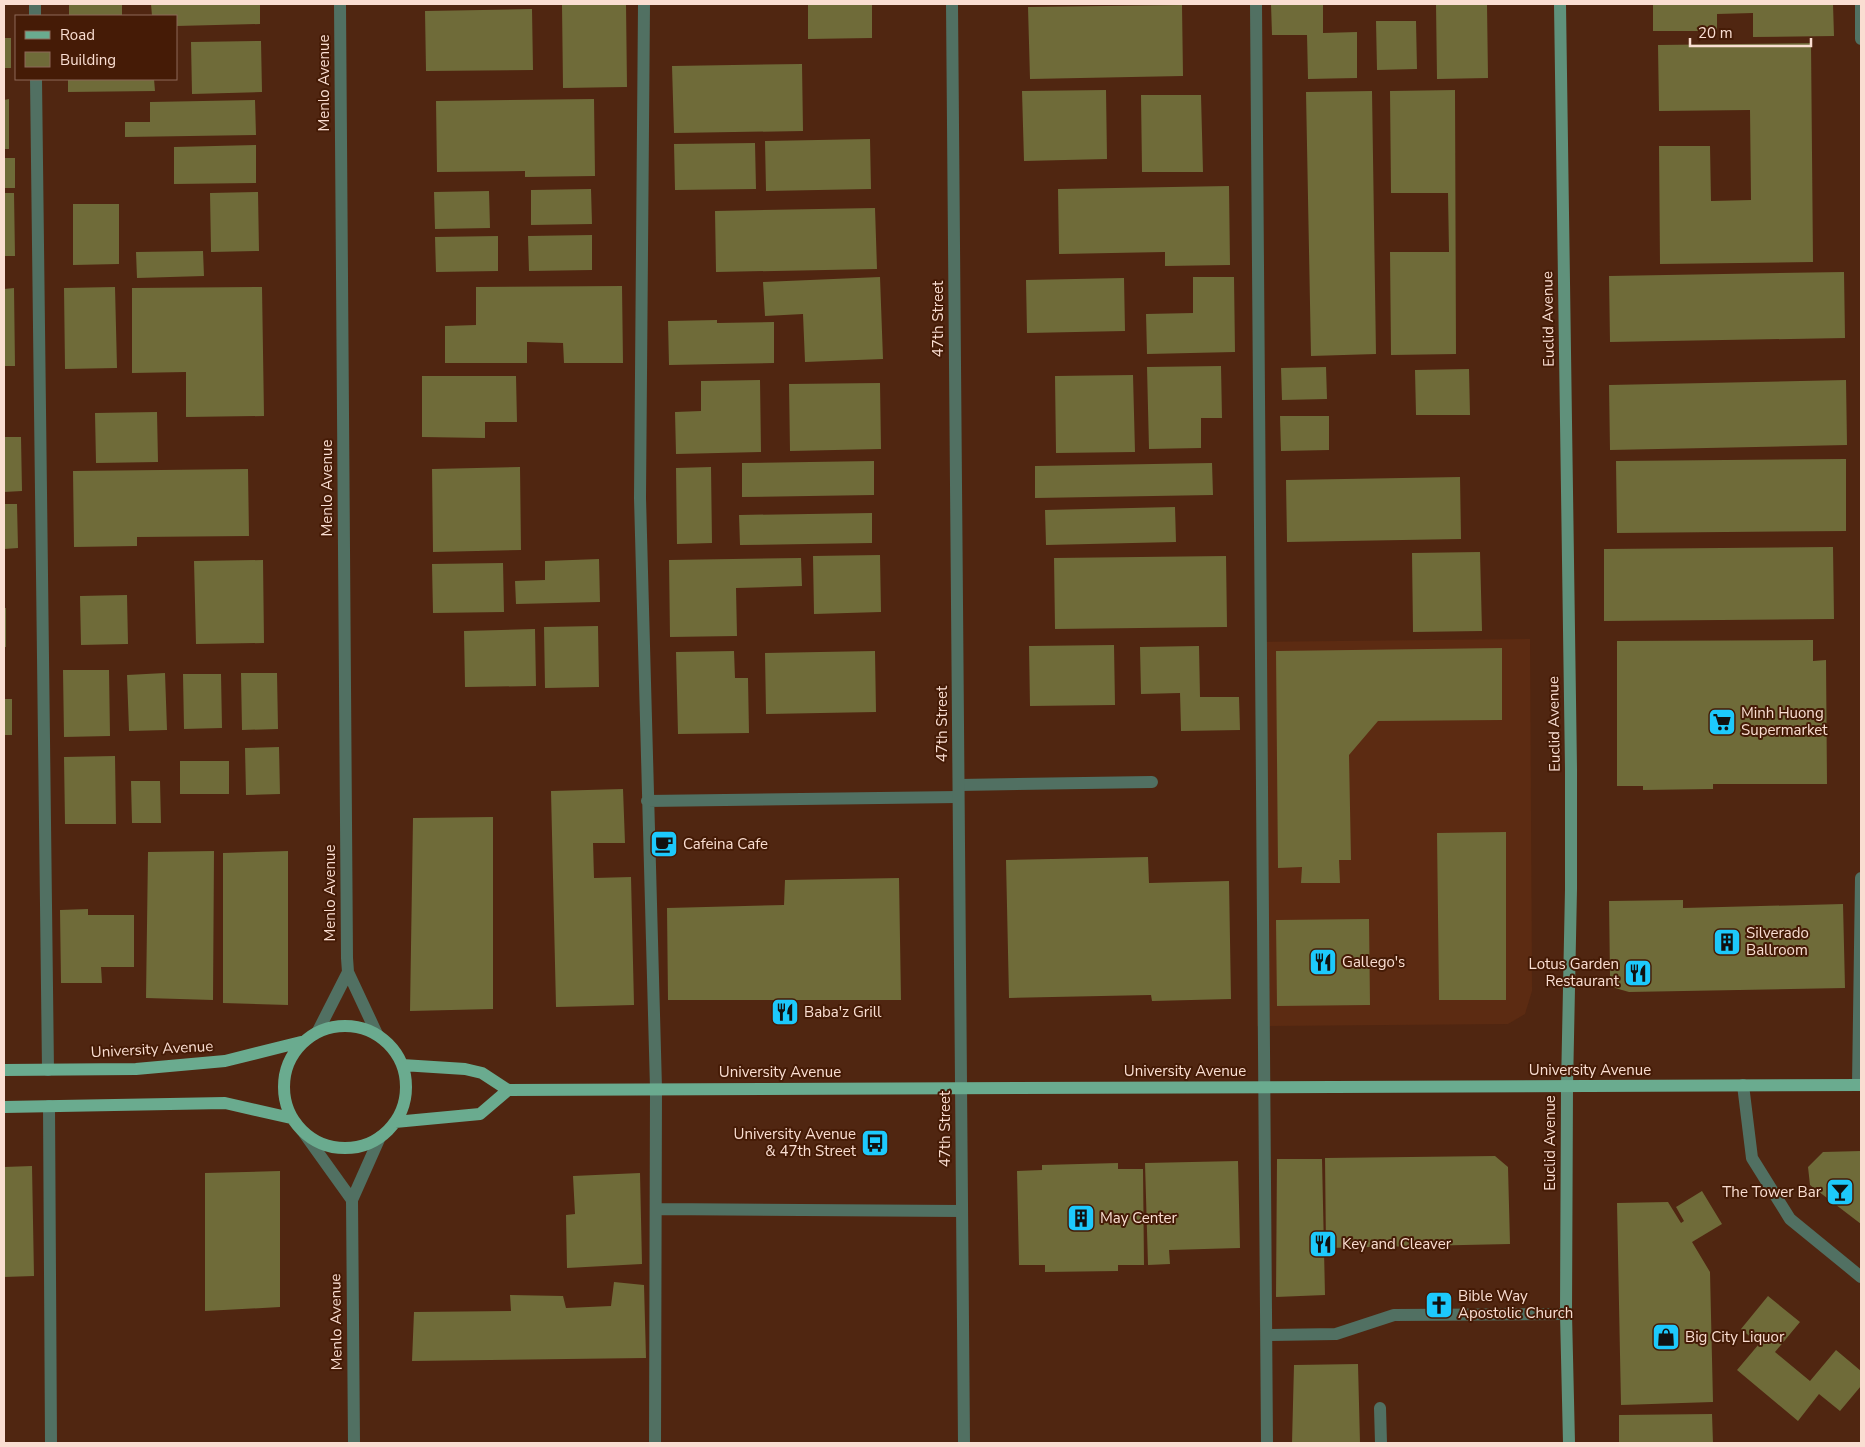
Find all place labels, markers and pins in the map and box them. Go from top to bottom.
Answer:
place label: Minh Huong Supermarket [1741,703,1828,740]
supermarket icon: Minh Huong Supermarket [1707,707,1737,737]
cafe icon: Cafeina Cafe [649,829,679,859]
place label: Cafeina Cafe [683,834,768,854]
place label: Silverado Ballroom [1746,923,1809,960]
building icon: Silverado Ballroom [1712,927,1742,957]
restaurant icon: Gallego's [1308,947,1338,977]
place label: Gallego's [1342,952,1405,972]
place label: Lotus Garden Restaurant [1529,954,1620,991]
restaurant icon: Lotus Garden Restaurant [1623,958,1653,988]
restaurant icon: Baba'z Grill [770,997,800,1027]
place label: Baba'z Grill [804,1002,882,1022]
place label: University Avenue & 47th Street [734,1124,857,1161]
bus stop icon: University Avenue & 47th Street [860,1128,890,1158]
bar icon: The Tower Bar [1825,1177,1855,1207]
place label: The Tower Bar [1722,1182,1822,1202]
building icon: May Center [1066,1203,1096,1233]
place label: May Center [1100,1208,1177,1228]
restaurant icon: Key and Cleaver [1308,1229,1338,1259]
place label: Key and Cleaver [1342,1234,1452,1254]
place label: Bible Way Apostolic Church [1458,1286,1573,1323]
church icon: Bible Way Apostolic Church [1424,1290,1454,1320]
shop icon: Big City Liquor [1651,1322,1681,1352]
place label: Big City Liquor [1685,1327,1785,1347]

